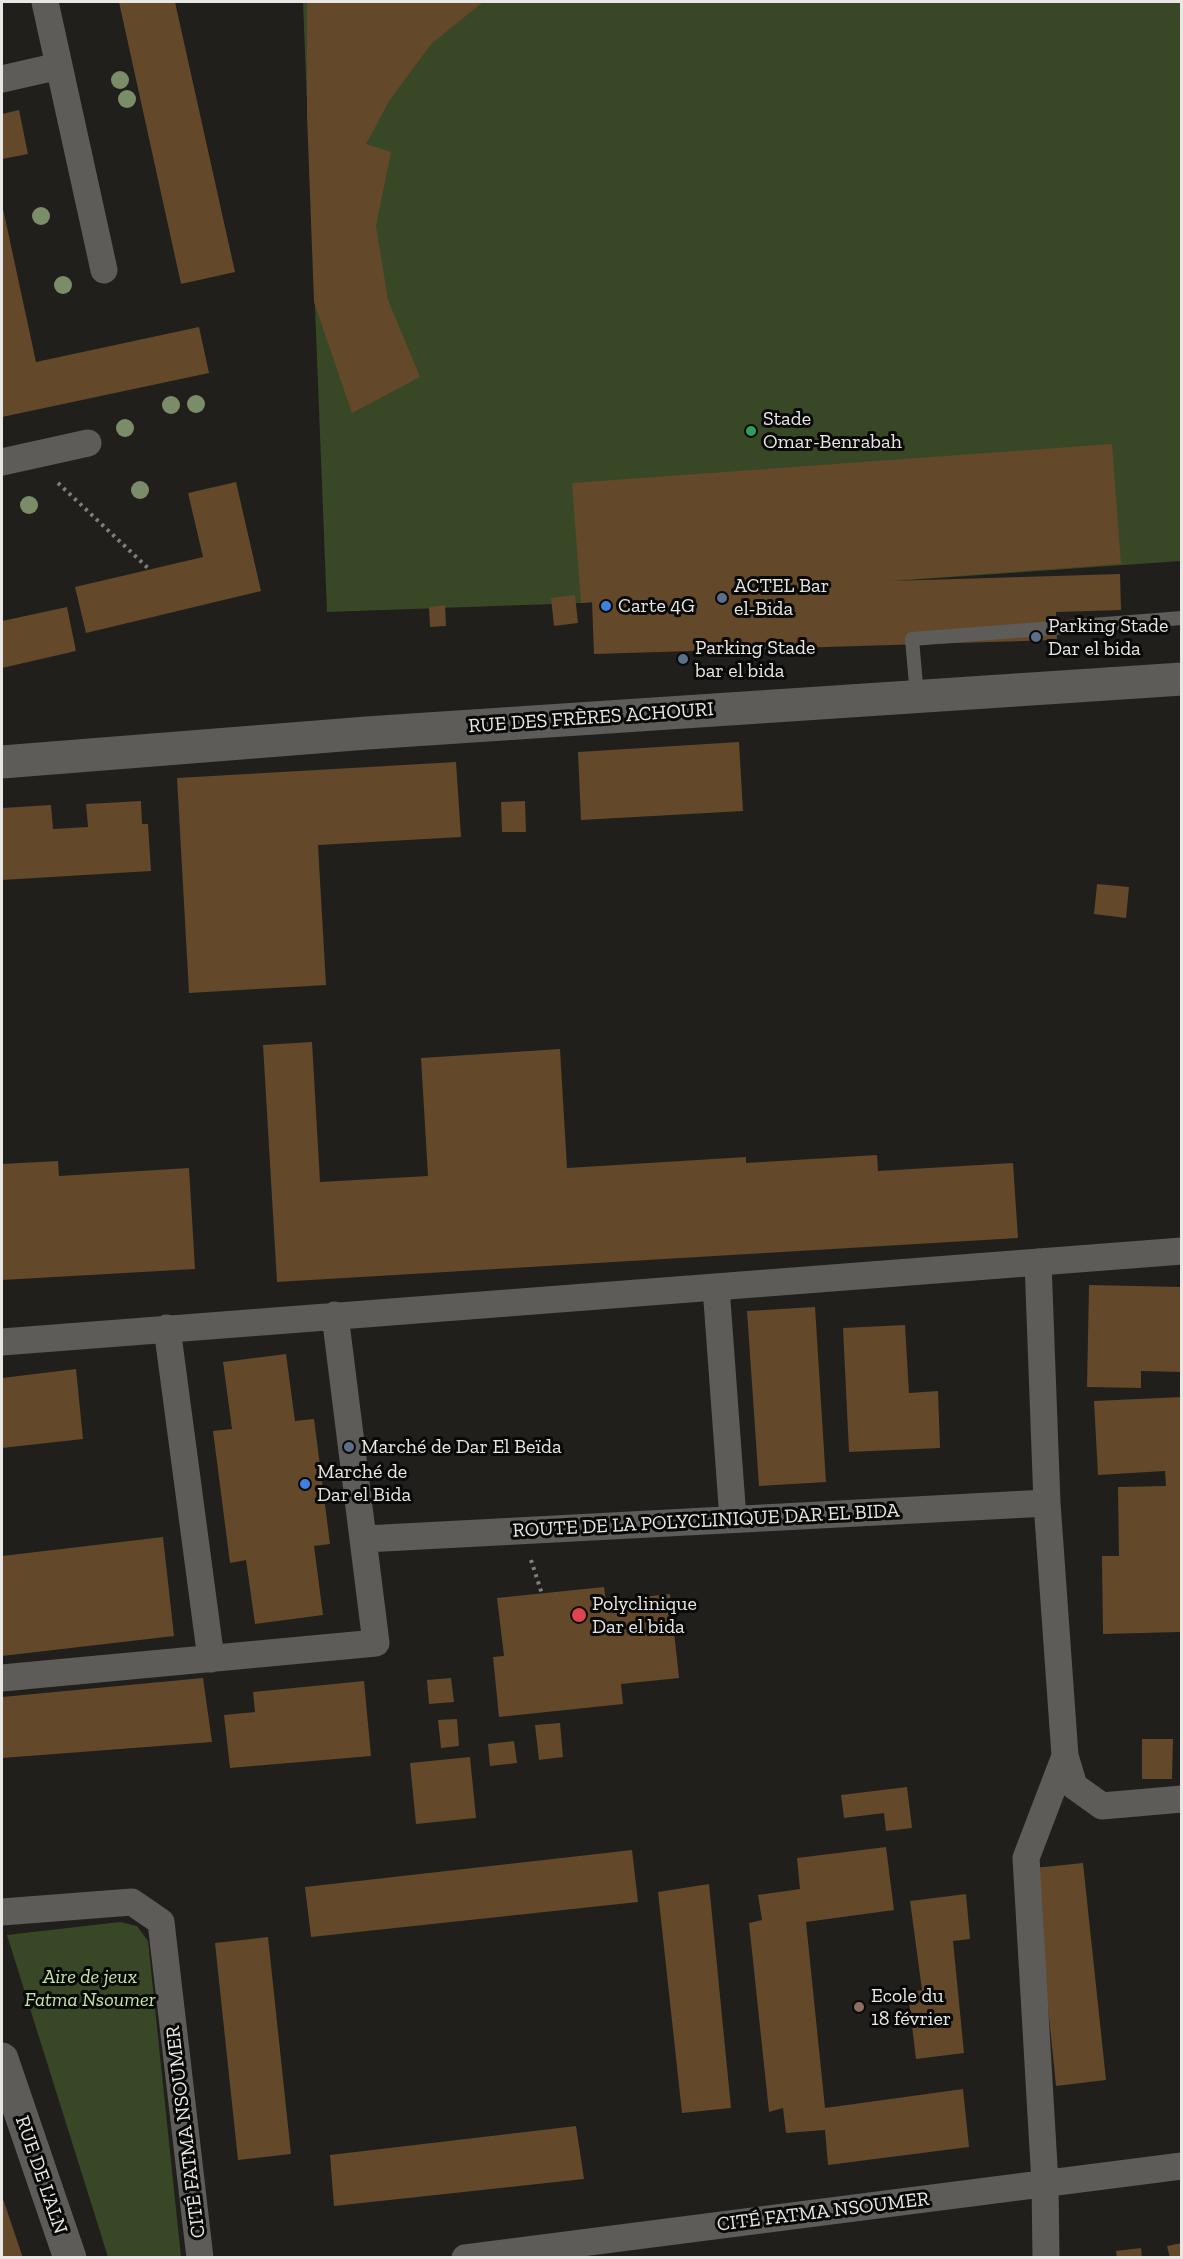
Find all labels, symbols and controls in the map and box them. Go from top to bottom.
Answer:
place label: Stade Omar-Benrabah [763,407,902,454]
marker: Stade Omar-Benrabah [744,424,758,438]
place label: ACTEL Bar el-Bida [734,574,829,621]
marker: ACTEL Bar el-Bida [715,591,729,605]
place label: Carte 4G [618,594,695,618]
marker: Carte 4G [599,599,613,613]
place label: Parking Stade Dar el bida [1048,614,1168,661]
marker: Parking Stade Dar el bida [1029,630,1043,644]
place label: Parking Stade bar el bida [695,636,815,683]
marker: Parking Stade bar el bida [676,652,690,666]
street label: RUE DES FRÈRES ACHOURI [468,697,714,739]
place label: Marché de Dar El Beïda [361,1435,562,1459]
marker: Marché de Dar El Beïda [342,1440,356,1454]
place label: Marché de Dar el Bida [317,1460,411,1507]
marker: Marché de Dar el Bida [298,1477,312,1491]
street label: ROUTE DE LA POLYCLINIQUE DAR EL BIDA [512,1499,900,1543]
place label: Polyclinique Dar el bida [592,1592,697,1639]
marker: Polyclinique Dar el bida [570,1606,588,1624]
park label: Aire de jeux Fatma Nsoumer [24,1965,156,2012]
place label: Ecole du 18 février [871,1984,951,2031]
marker: Ecole du 18 février [852,2000,866,2014]
street label: CITÉ FATMA NSOUMER [161,2025,211,2239]
street label: RUE DE L'ALN [10,2113,72,2237]
street label: CITÉ FATMA NSOUMER [716,2187,930,2237]

